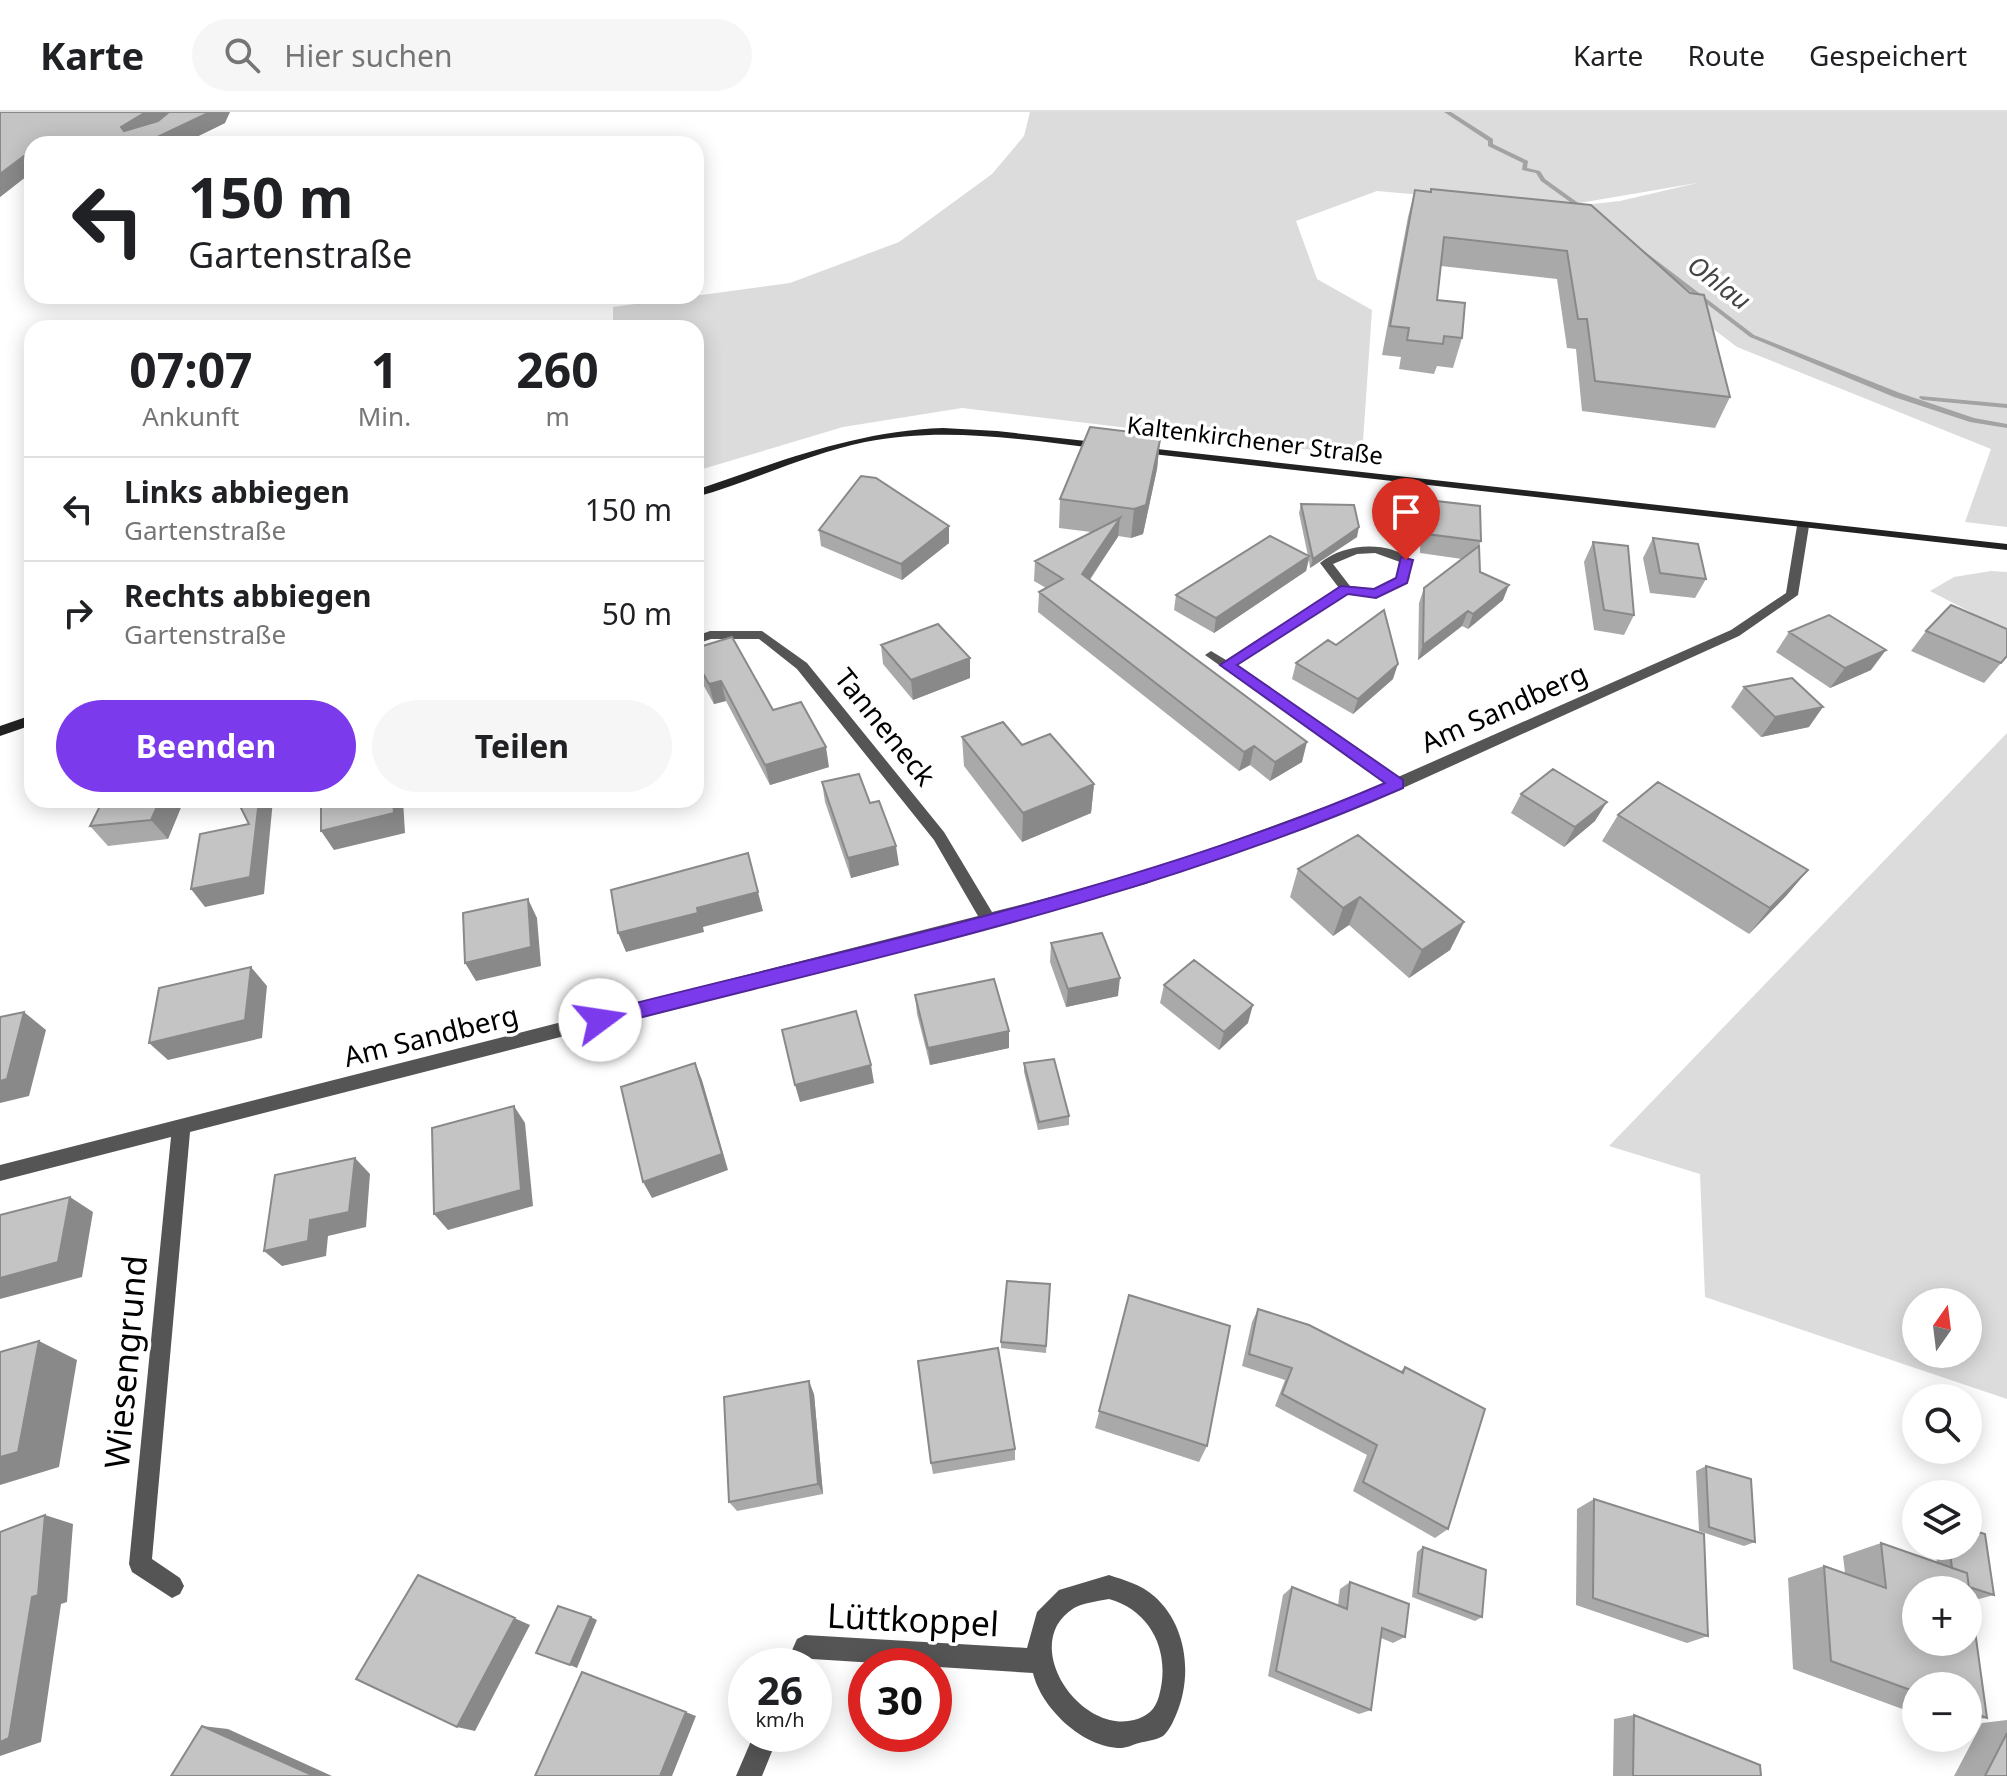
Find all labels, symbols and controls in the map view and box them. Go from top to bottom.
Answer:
search box [192,19,752,91]
text: Karte [40,29,144,81]
icon: search [220,33,264,77]
text: Hier suchen [284,35,453,76]
text: Karte [1573,36,1643,74]
text: Route [1687,36,1765,74]
text: Gespeichert [1809,36,1967,74]
text: 150 m [188,158,353,234]
icon: left [56,168,160,272]
text: Gartenstraße [188,230,412,279]
water label: Ohlau [1681,247,1759,318]
text: 07:07 [129,337,253,402]
text: 1 [371,337,398,402]
text: 260 [516,337,599,402]
text: Ankunft [142,398,239,434]
text: Min. [358,398,411,434]
text: m [545,398,570,434]
street label: Kaltenkirchener Straße [1125,407,1385,472]
text: Links abbiegen [124,471,350,512]
pin [1372,478,1440,560]
icon: left [56,487,100,531]
text: 150 m [585,489,672,530]
icon: arrive [1384,490,1428,534]
text: Gartenstraße [124,512,286,548]
text: Rechts abbiegen [124,575,372,616]
icon: right [56,591,100,635]
text: 50 m [602,593,672,634]
text: Gartenstraße [124,616,286,652]
street label: Am Sandberg [1414,653,1593,761]
street label: Tanneneck [827,660,945,793]
button: Beenden [56,700,356,792]
button: Teilen [372,700,672,792]
position arrow [558,978,642,1062]
street label: Am Sandberg [340,995,522,1075]
street label: Wiesengrund [93,1253,157,1470]
north arrow [1902,1288,1982,1368]
map controls [1902,1288,1982,1752]
button: search [1902,1384,1982,1464]
button: layers [1902,1480,1982,1560]
button: + [1902,1576,1982,1656]
street label: Lüttkoppel [826,1592,1000,1646]
speed limit sign: 30 [848,1648,952,1752]
text: 26 [757,1662,803,1717]
button: − [1902,1672,1982,1752]
text: km/h [755,1706,805,1733]

